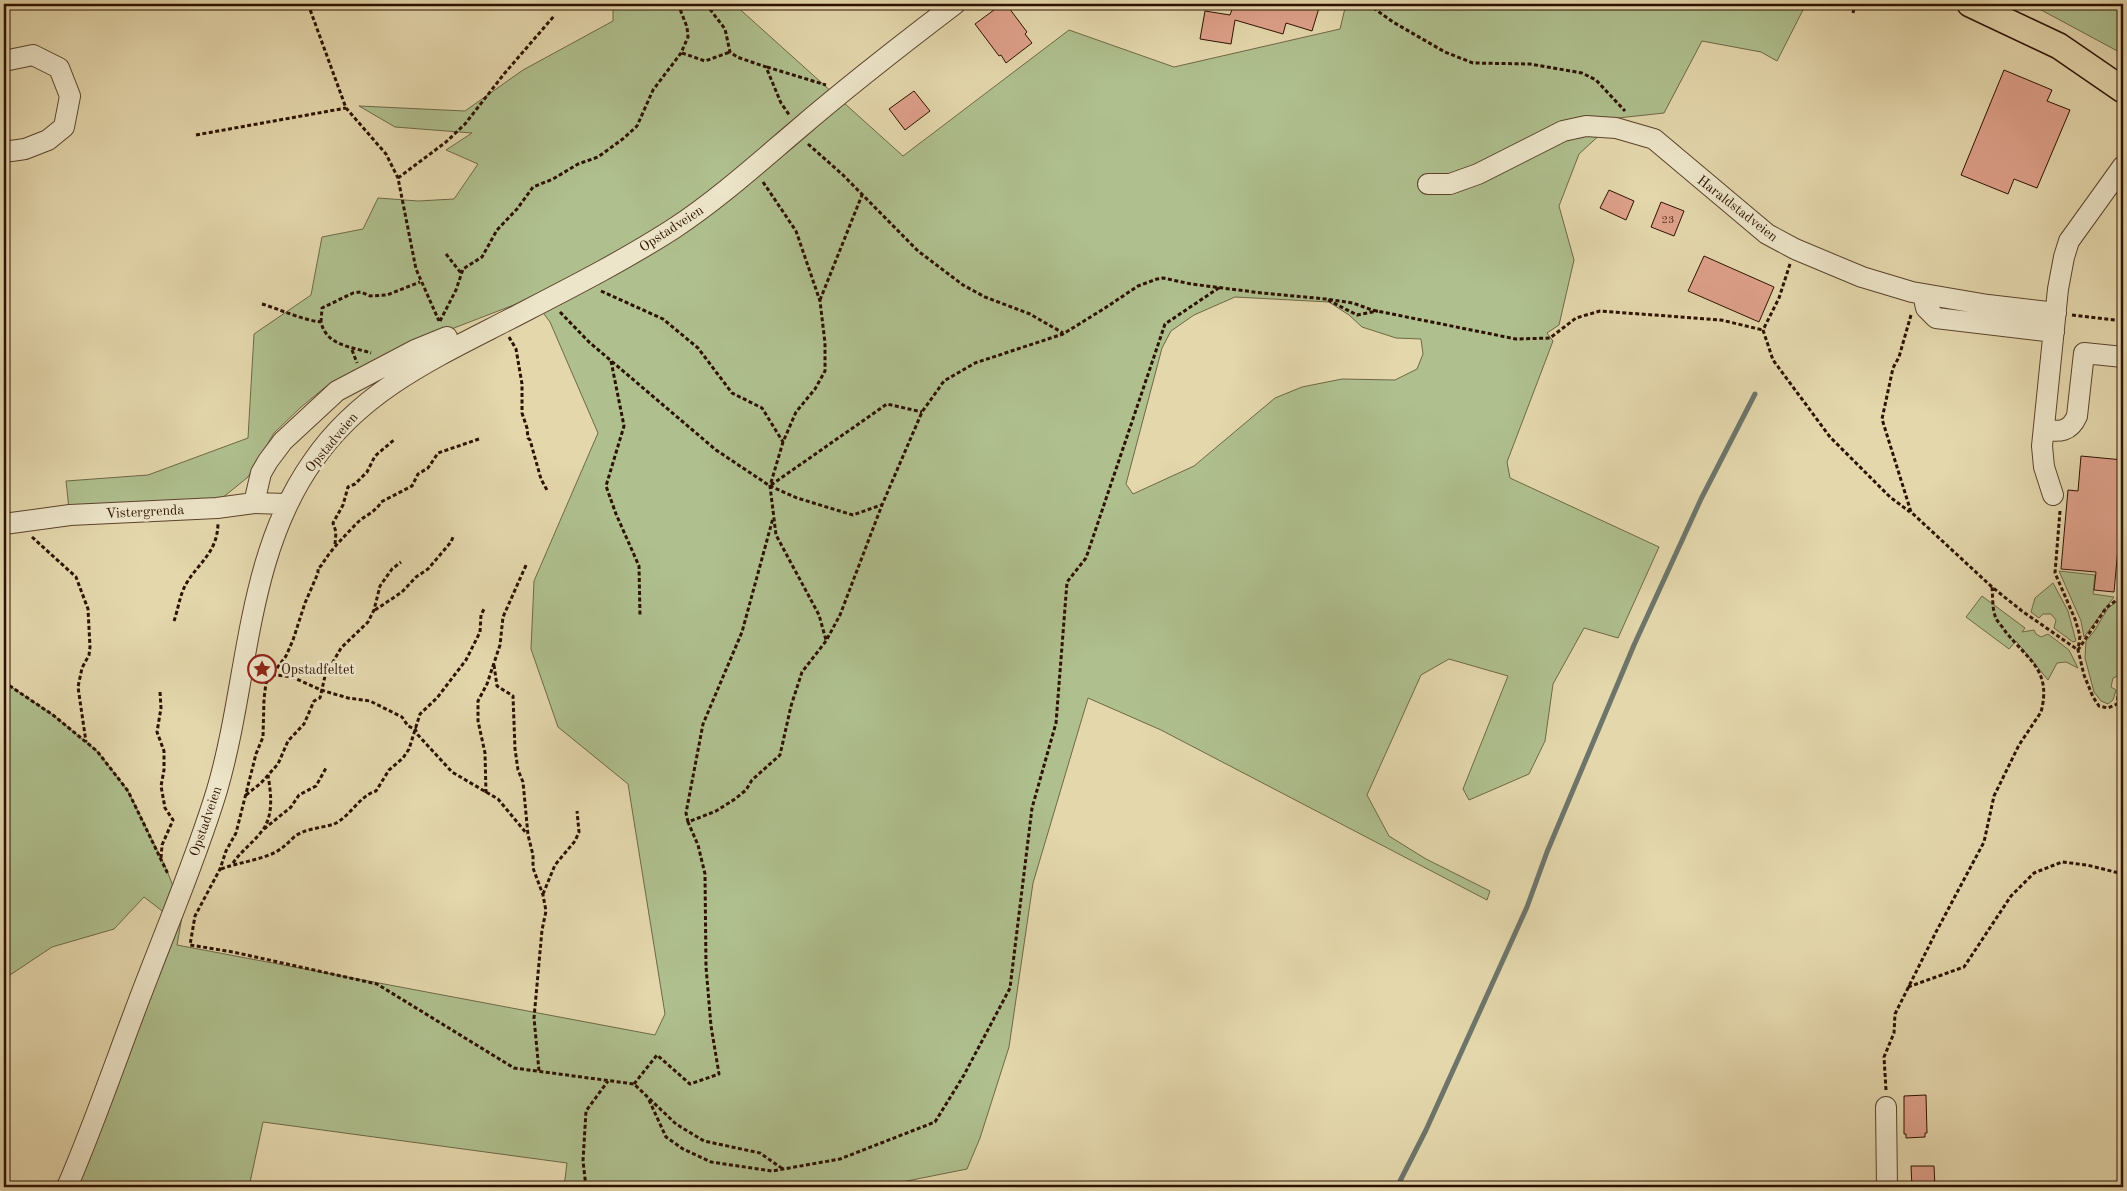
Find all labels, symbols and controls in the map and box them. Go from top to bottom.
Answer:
street label: Haraldstadveien [1695,173,1781,245]
street label: Opstadveien [637,203,706,255]
house number: 23 [1662,215,1674,226]
street label: Opstadveien [303,410,361,475]
street label: Vistergrenda [105,503,185,521]
place icon: Opstadfeltet [247,654,277,684]
place label: Opstadfeltet [281,663,354,677]
street label: Opstadveien [187,784,225,858]

